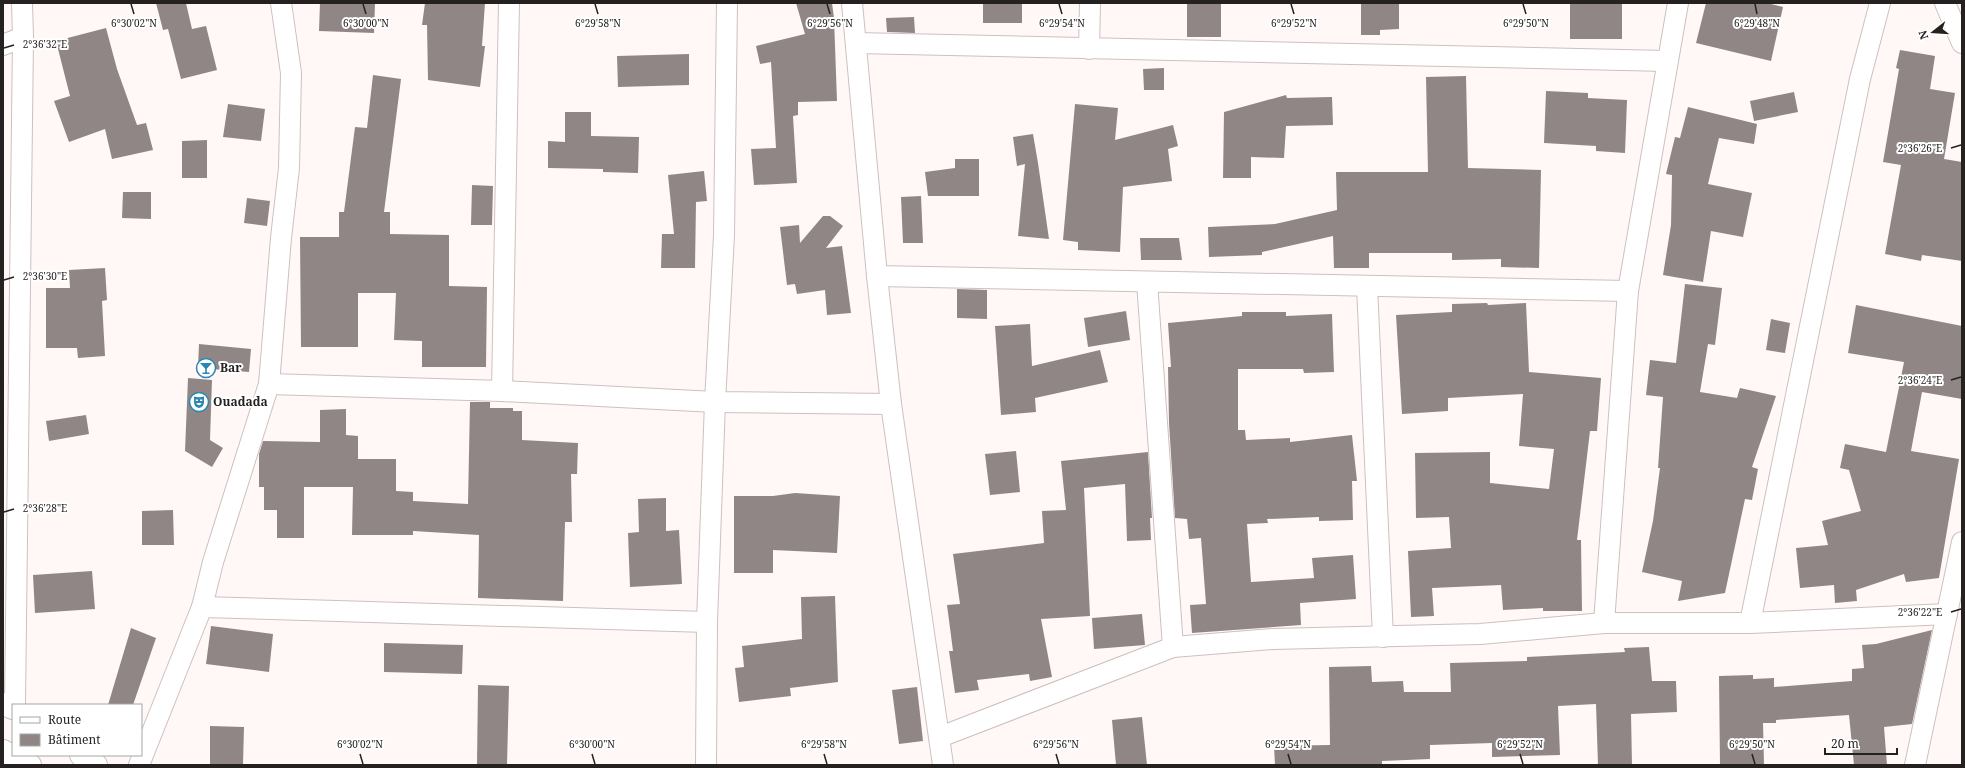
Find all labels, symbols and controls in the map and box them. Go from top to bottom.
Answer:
north arrow [1913,12,1953,52]
text: 6°30'02"N [111,16,157,30]
text: 6°30'00"N [343,16,389,30]
text: 6°29'58"N [575,16,621,30]
text: 6°29'56"N [807,16,853,30]
text: 6°29'54"N [1039,16,1085,30]
text: 6°29'52"N [1271,16,1317,30]
text: 6°29'50"N [1503,16,1549,30]
text: 6°29'48"N [1734,16,1780,30]
text: N [1914,28,1931,41]
text: 2°36'32"E [23,37,67,51]
text: 2°36'26"E [1898,141,1942,155]
text: 2°36'30"E [23,269,67,283]
bar icon: Bar [195,357,217,379]
place label: Bar [220,359,242,376]
text: 2°36'24"E [1898,373,1942,387]
theatre icon: Ouadada [188,391,210,413]
place label: Ouadada [213,393,268,410]
text: 2°36'28"E [23,501,67,515]
text: 2°36'22"E [1898,605,1942,619]
legend [12,704,142,756]
text: Route [48,711,81,728]
scale bar [1825,730,1897,756]
text: Bâtiment [48,731,100,748]
text: 20 m [1831,735,1859,752]
text: 6°30'02"N [337,737,383,751]
text: 6°30'00"N [569,737,615,751]
text: 6°29'58"N [801,737,847,751]
text: 6°29'56"N [1033,737,1079,751]
text: 6°29'54"N [1265,737,1311,751]
text: 6°29'52"N [1497,737,1543,751]
text: 6°29'50"N [1729,737,1775,751]

